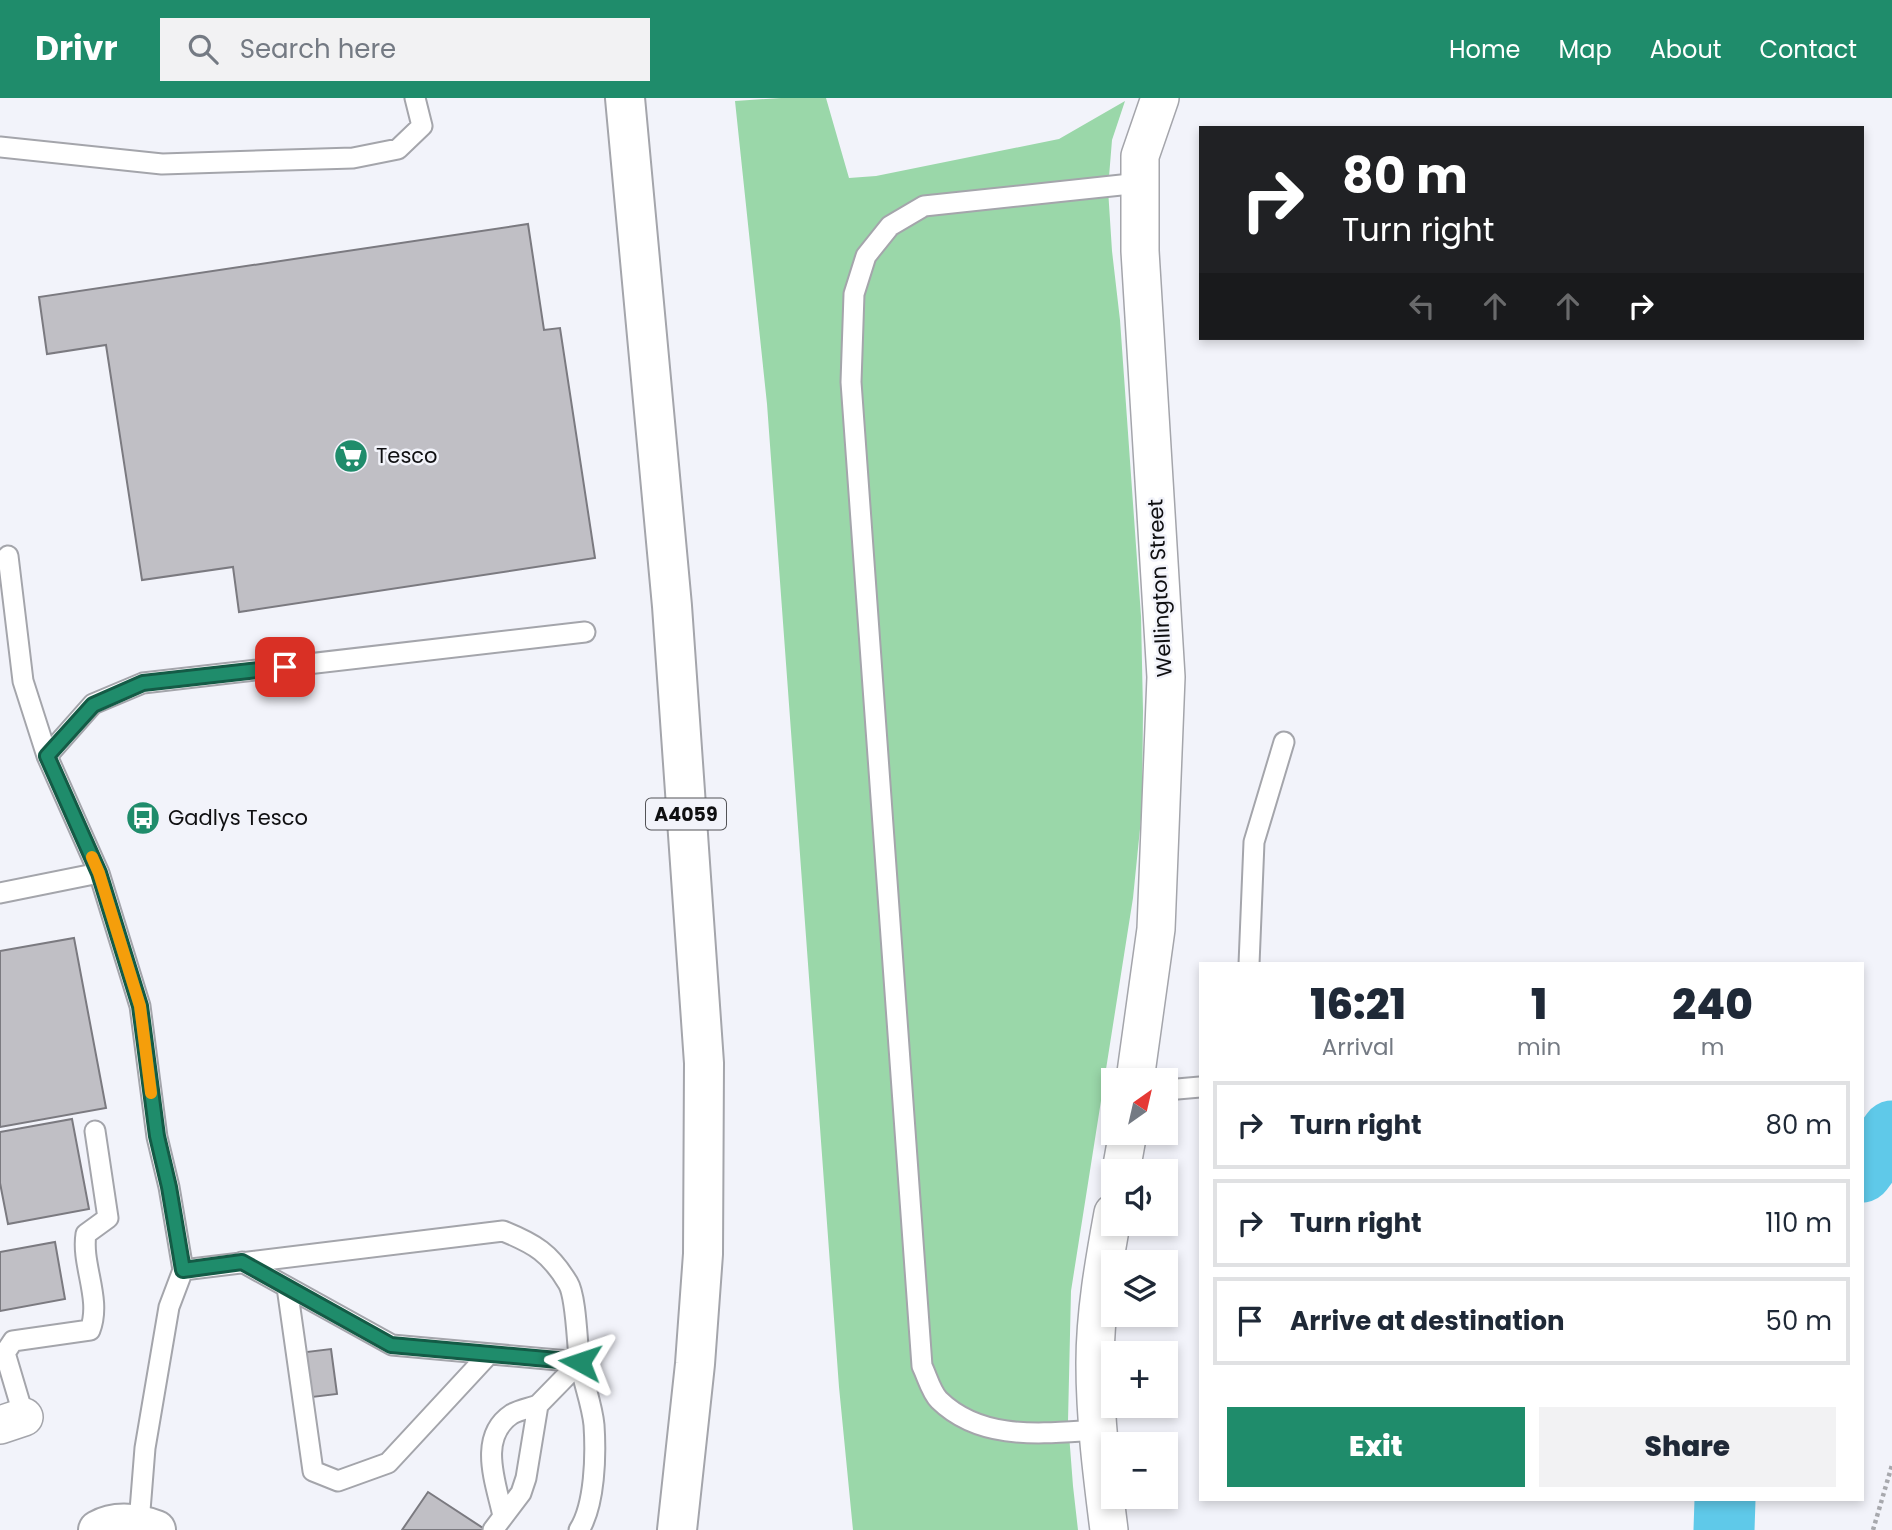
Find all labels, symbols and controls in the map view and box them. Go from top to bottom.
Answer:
search box [160,18,650,81]
text: Drivr [35,25,118,72]
icon: search [184,30,222,68]
text: Search here [240,31,396,67]
text: Home [1449,33,1521,66]
text: Map [1559,33,1612,66]
text: About [1650,33,1721,66]
text: Contact [1759,33,1857,66]
text: 80 m [1342,142,1468,210]
icon: right [1227,154,1318,245]
text: Turn right [1342,207,1494,252]
icon: left [1403,287,1441,325]
icon: ahead [1476,287,1514,325]
icon: ahead [1549,287,1587,325]
icon: right [1622,287,1660,325]
supermarket icon: Tesco [332,437,370,475]
place label: Tesco [376,441,438,470]
street label: Wellington Street [1140,498,1179,678]
pin [255,637,315,697]
icon: arrive [266,648,304,686]
bus stop icon: Gadlys Tesco [124,799,162,837]
road number: A4059 [646,799,726,830]
place label: Gadlys Tesco [168,803,308,832]
text: 16:21 [1310,975,1406,1034]
text: 1 [1531,975,1547,1034]
text: 240 [1672,975,1753,1034]
text: Arrival [1322,1031,1394,1063]
text: min [1517,1031,1561,1063]
text: m [1701,1031,1724,1063]
north arrow [1101,1068,1178,1144]
map controls [1101,1068,1178,1509]
icon: right [1231,1106,1269,1144]
text: Turn right [1290,1107,1422,1143]
text: 80 m [1766,1107,1832,1143]
button: sound [1101,1159,1178,1236]
icon: right [1231,1204,1269,1242]
text: Turn right [1290,1205,1422,1241]
text: 110 m [1765,1205,1832,1241]
button: layers [1101,1250,1178,1327]
icon: arrive [1231,1302,1269,1340]
text: Arrive at destination [1290,1303,1565,1339]
text: 50 m [1766,1303,1832,1339]
position arrow [543,1325,617,1399]
button: + [1101,1341,1178,1418]
button: Exit [1227,1407,1525,1487]
button: Share [1539,1407,1836,1487]
button: − [1101,1432,1178,1509]

